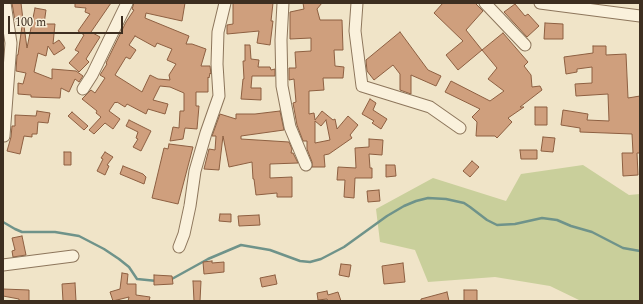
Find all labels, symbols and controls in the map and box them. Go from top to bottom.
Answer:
scale bar [10,8,125,34]
text: 100 m [15,13,46,32]

